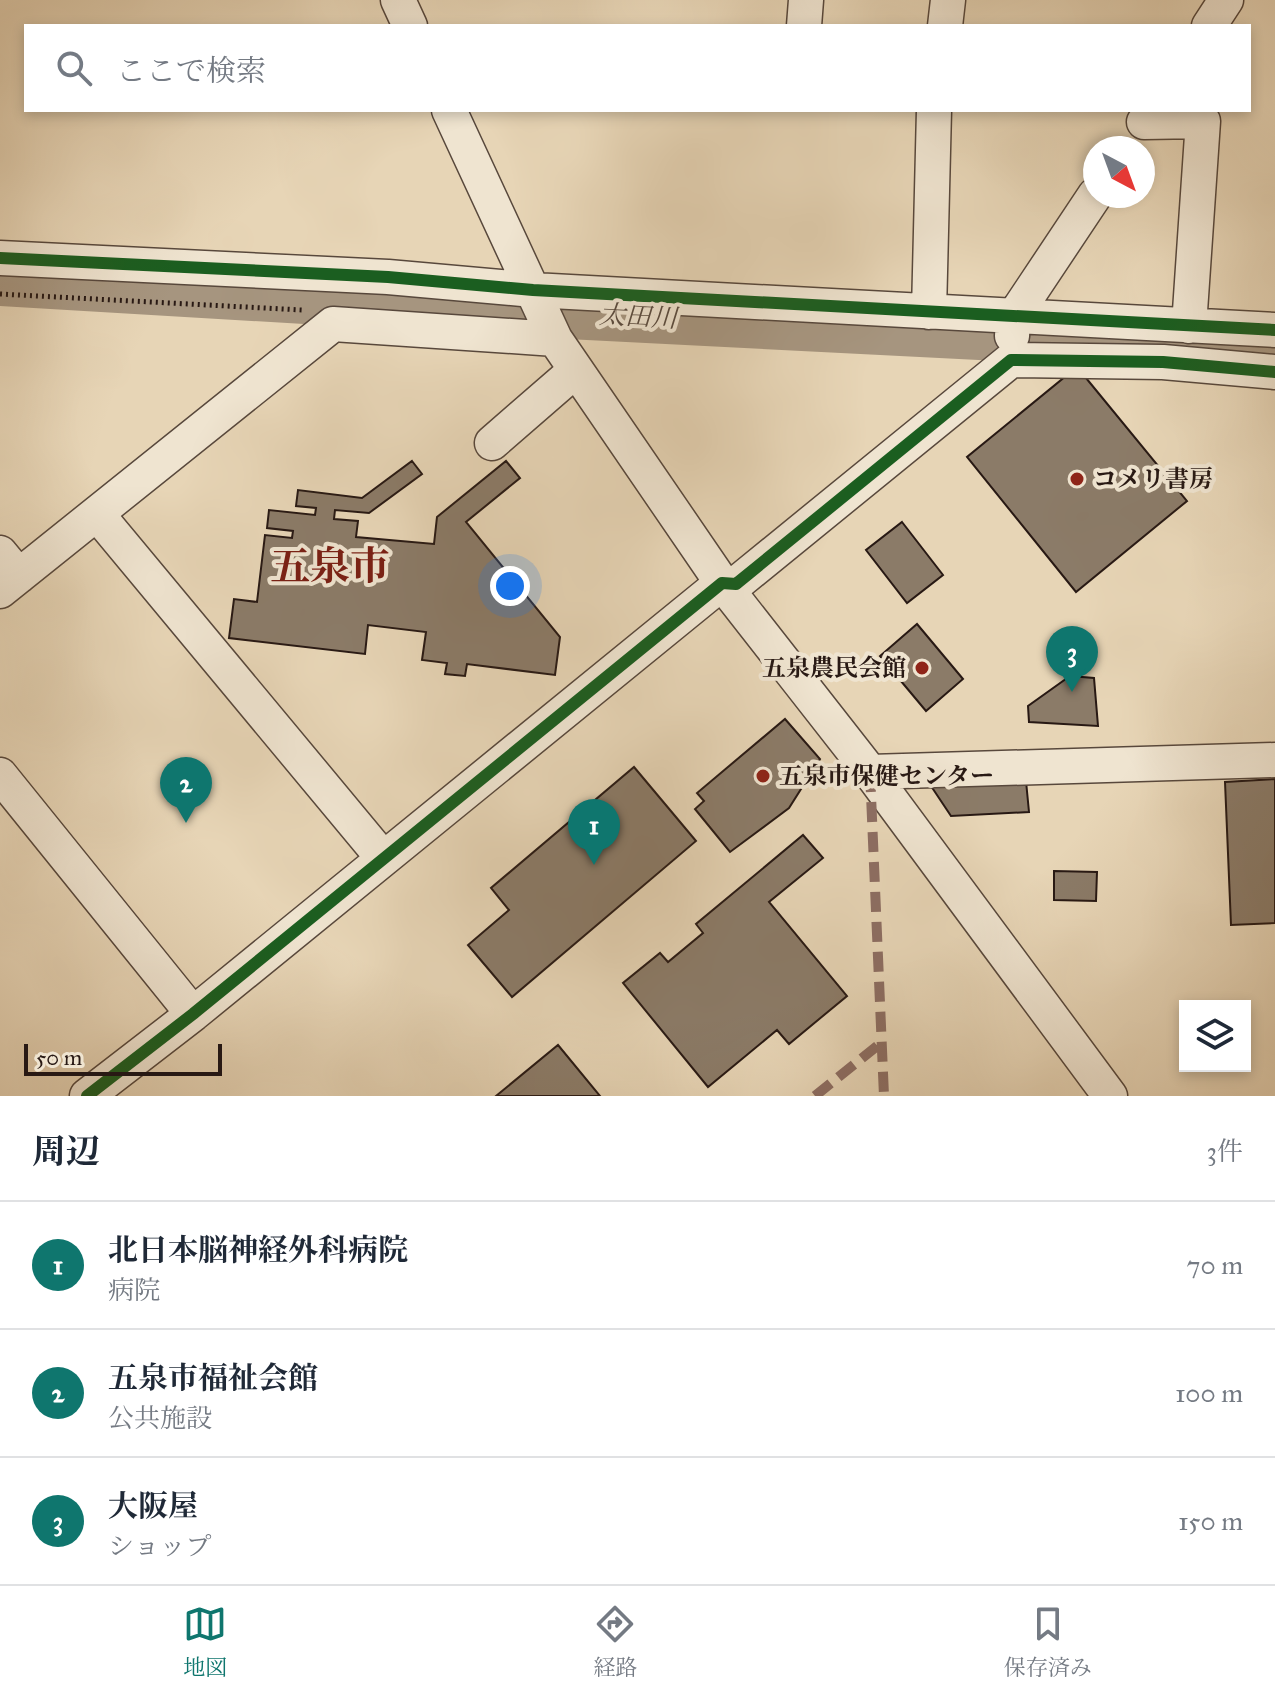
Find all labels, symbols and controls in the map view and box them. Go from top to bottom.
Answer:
search box [24,24,1251,112]
icon: search [52,46,96,90]
text: ここで検索 [116,53,266,89]
north arrow [1083,136,1155,208]
water label: 太田川 [598,298,681,334]
place label: コメリ書房 [1093,464,1213,494]
marker: コメリ書房 [1068,470,1086,488]
district label: 五泉市 [270,542,390,591]
your location [490,566,530,606]
pin: 3 [1046,626,1098,692]
place label: 五泉農民会館 [762,653,906,683]
marker: 五泉農民会館 [913,659,931,677]
pin: 2 [160,757,212,823]
place label: 五泉市保健センター [779,761,994,791]
marker: 五泉市保健センター [754,767,772,785]
pin: 1 [568,799,620,865]
map controls [1179,1000,1251,1072]
button: layers [1179,1000,1251,1072]
scale bar [24,1040,222,1076]
text: 50 m [36,1044,82,1071]
text: 周辺 [32,1131,100,1172]
text: 3件 [1207,1135,1243,1167]
text: 北日本脳神経外科病院 [108,1232,408,1268]
text: 1 [53,1249,63,1281]
text: 70 m [1187,1249,1243,1281]
text: 病院 [108,1274,160,1306]
text: 五泉市福祉会館 [108,1360,318,1396]
text: 2 [52,1377,64,1409]
text: 100 m [1175,1377,1243,1409]
text: 公共施設 [108,1402,212,1434]
text: 大阪屋 [108,1488,198,1524]
text: 3 [53,1505,63,1537]
text: 150 m [1178,1505,1243,1537]
text: ショップ [108,1530,211,1562]
tab: 地図 [183,1602,227,1681]
tab: 経路 [593,1602,638,1681]
tab: 保存済み [1004,1602,1092,1681]

